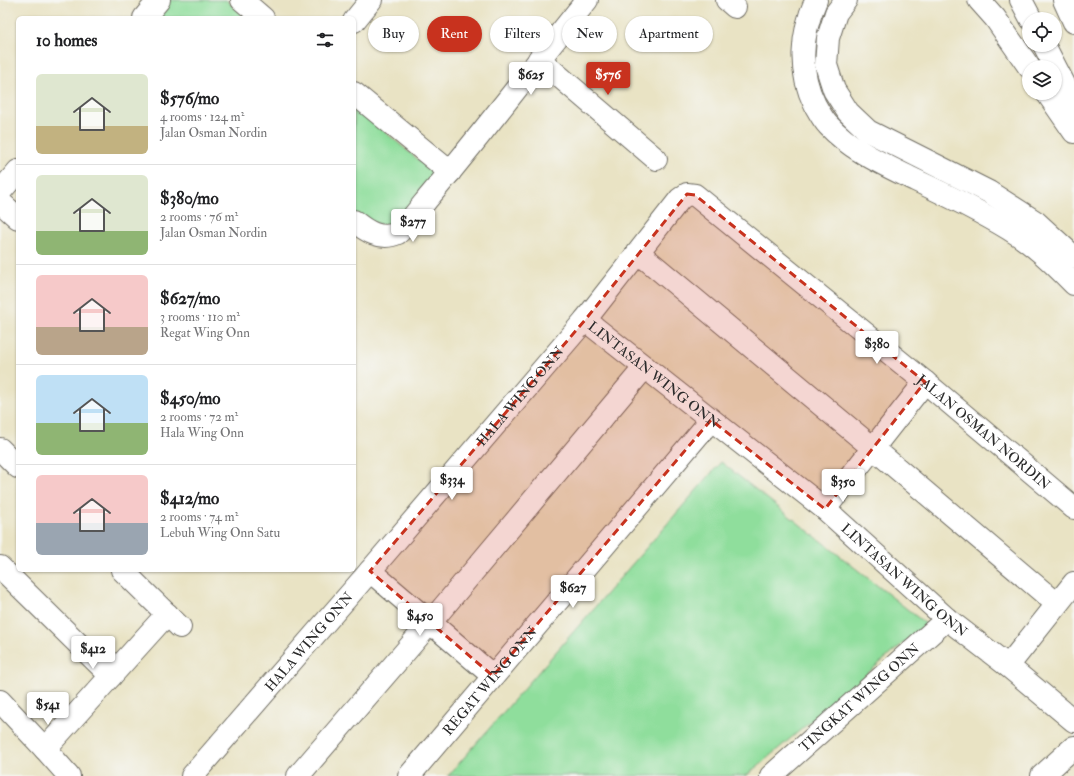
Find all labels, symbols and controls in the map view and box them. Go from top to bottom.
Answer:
map controls [1022,12,1062,100]
button: locate [1022,12,1062,52]
chip: Buy [368,16,419,52]
chip: Rent [427,16,482,52]
chip: Filters [490,16,554,52]
chip: New [562,16,617,52]
chip: Apartment [625,16,713,52]
icon: filters [314,29,336,51]
text: 10 homes [36,30,97,51]
button: layers [1022,60,1062,100]
pin: $625 [507,62,555,96]
pin: $576 [584,62,632,96]
text: $625 [518,67,544,83]
text: $576 [595,67,621,83]
text: $576/mo [160,88,219,109]
icon: home [68,90,116,138]
text: 4 rooms · 124 m² [160,109,244,125]
text: Jalan Osman Nordin [160,125,267,141]
text: $380/mo [160,188,219,209]
icon: home [68,191,116,239]
text: 2 rooms · 76 m² [160,209,238,225]
pin: $277 [389,209,437,243]
text: $277 [400,214,426,230]
text: Jalan Osman Nordin [160,225,267,241]
text: $627/mo [160,288,220,309]
icon: home [68,291,116,339]
text: 3 rooms · 110 m² [160,309,240,325]
street label: LINTASAN WING ONN [585,317,724,432]
text: Regat Wing Onn [160,325,250,341]
pin: $380 [853,331,901,365]
text: $380 [864,336,890,352]
street label: HALA WING ONN [473,342,568,449]
street label: JALAN OSMAN NORDIN [913,370,1054,493]
text: $450/mo [160,388,221,409]
icon: home [68,391,116,439]
text: 2 rooms · 72 m² [160,409,238,425]
text: Hala Wing Onn [160,425,244,441]
pin: $334 [428,467,476,501]
pin: $350 [819,469,867,503]
text: $334 [440,472,464,488]
text: $350 [831,474,855,490]
text: $412/mo [160,488,219,509]
icon: home [68,491,116,539]
text: 2 rooms · 74 m² [160,509,238,525]
street label: LINTASAN WING ONN [838,520,971,640]
text: Lebuh Wing Onn Satu [160,525,280,541]
pin: $627 [549,575,597,609]
text: $627 [560,580,586,596]
street label: HALA WING ONN [261,588,357,695]
pin: $450 [396,603,444,637]
text: $450 [407,608,433,624]
street label: REGAT WING ONN [439,623,541,738]
pin: $412 [69,636,117,670]
street label: TINGKAT WING ONN [796,639,923,755]
text: $412 [80,641,106,657]
pin: $541 [24,692,72,726]
text: $541 [36,697,60,713]

